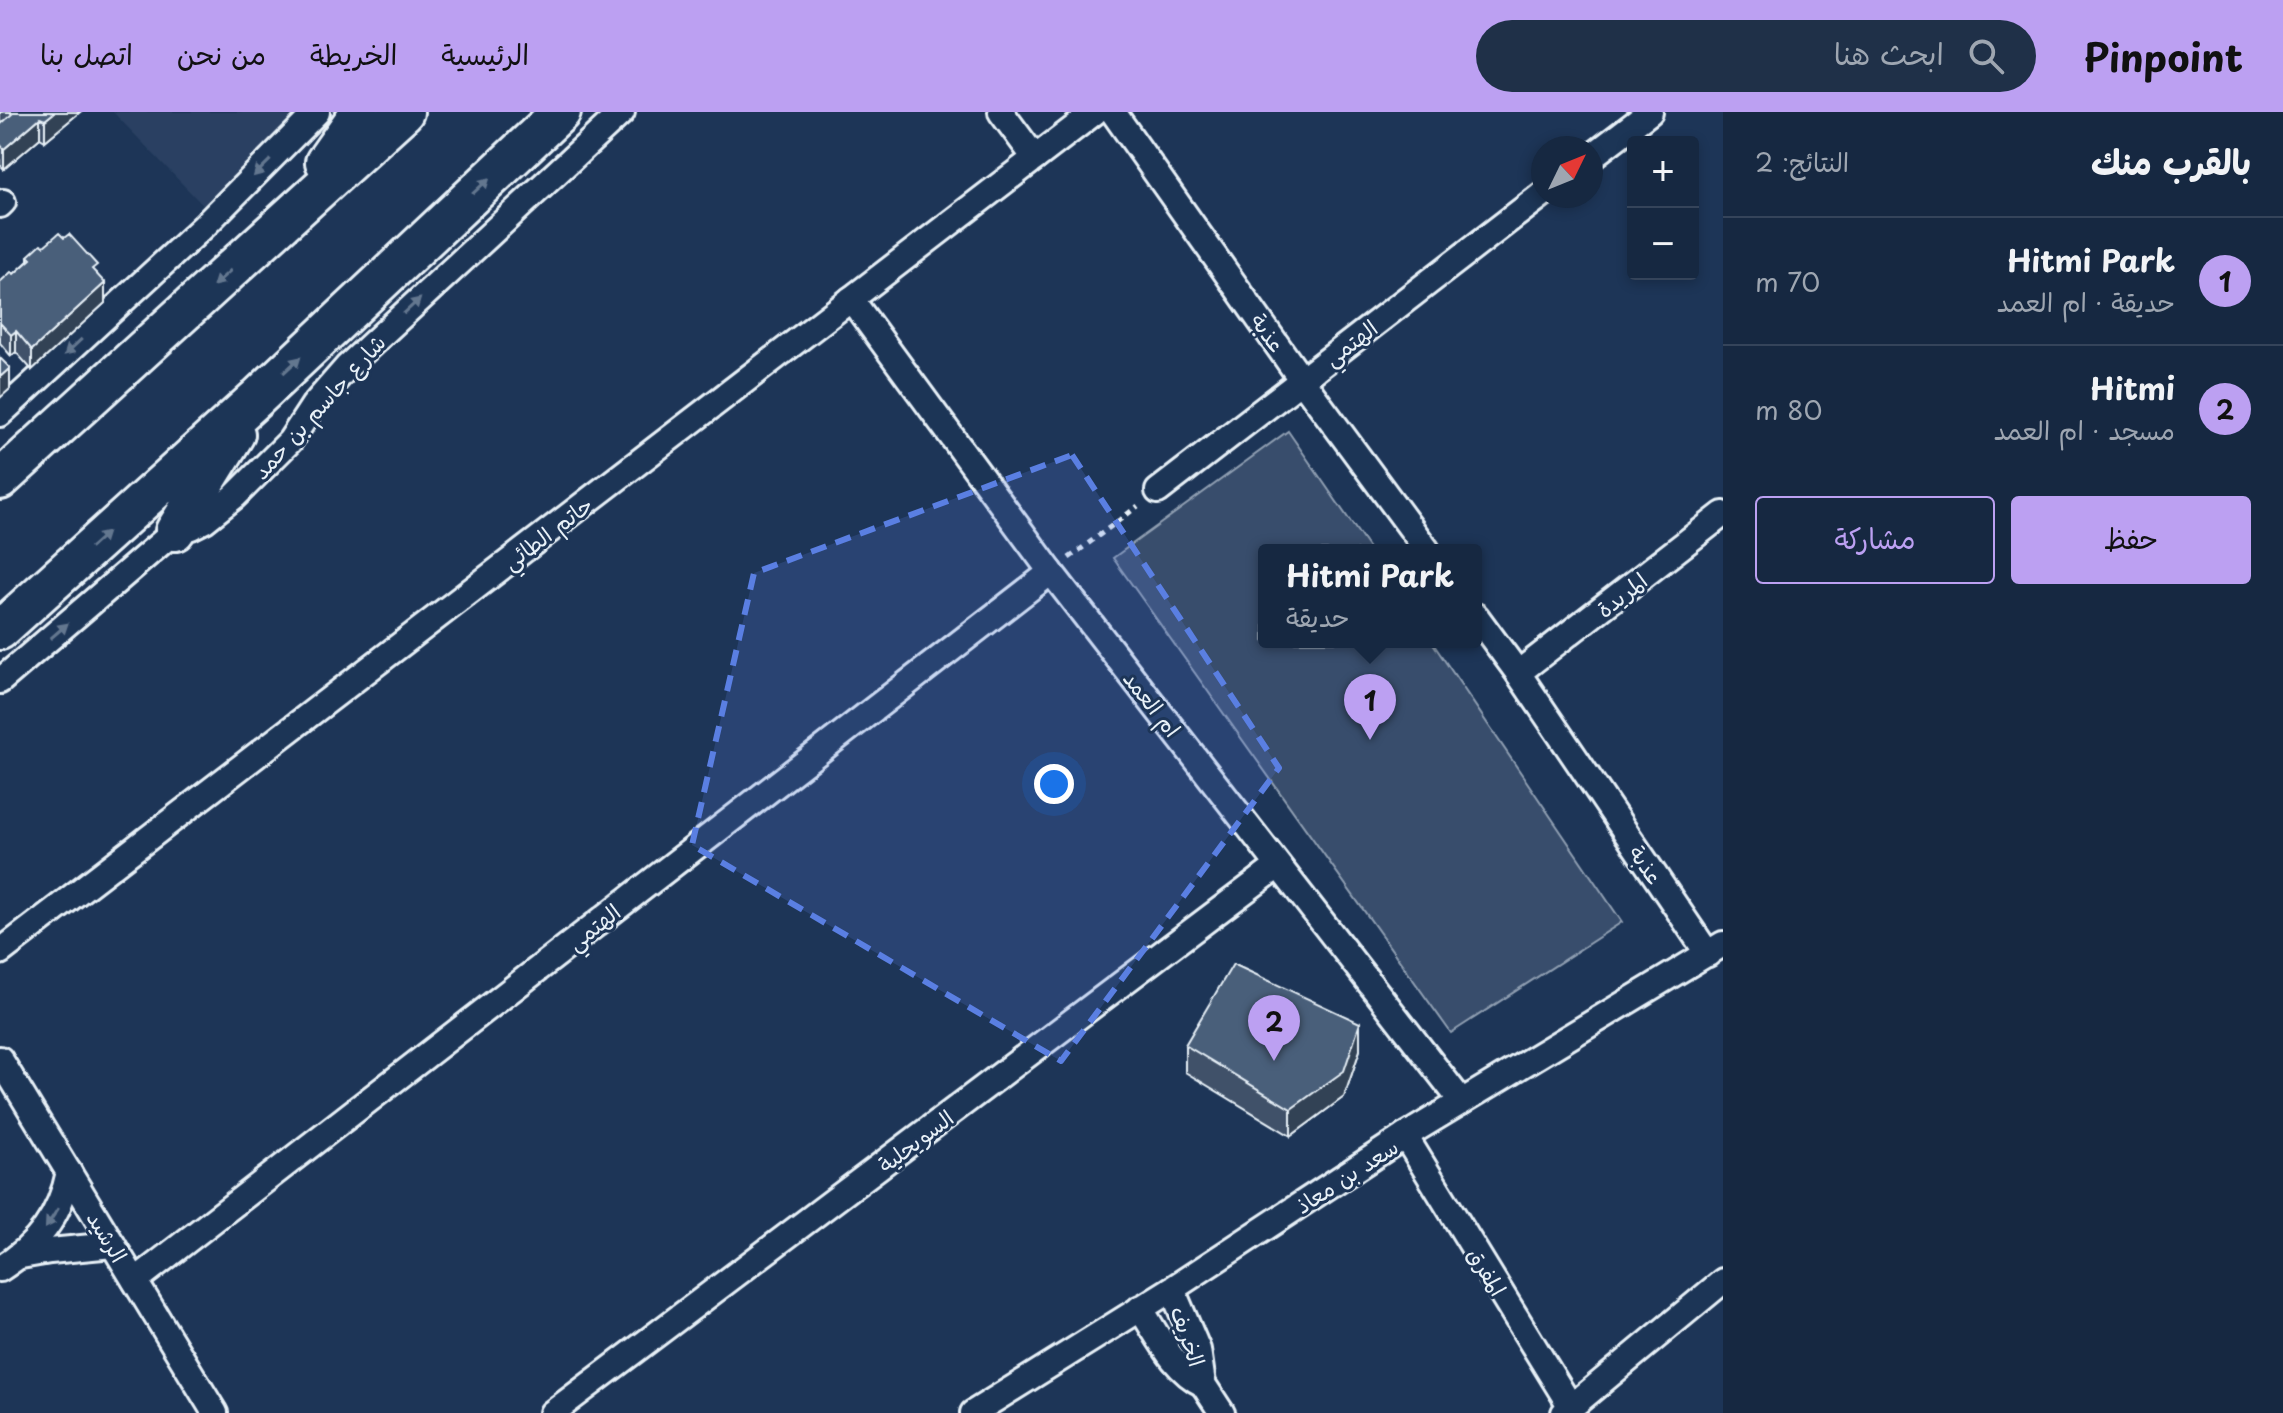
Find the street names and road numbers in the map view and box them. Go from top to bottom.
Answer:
street label: عذبة [1244,306,1294,358]
street label: الهتمي [1316,311,1387,377]
street label: شارع جاسم بن حمد [244,326,394,487]
street label: حاتم الطائي [495,487,602,581]
street label: المريدة [1588,564,1654,624]
street label: ام العمد [1115,663,1190,745]
street label: عذبة [1622,838,1672,890]
street label: الهتمي [559,895,630,961]
street label: السويحلية [870,1100,960,1180]
street label: سعد بن معاذ [1288,1129,1404,1221]
street label: الرشيد [80,1204,136,1268]
street label: المفرق [1460,1240,1516,1302]
street label: الخريف [1163,1301,1215,1371]

